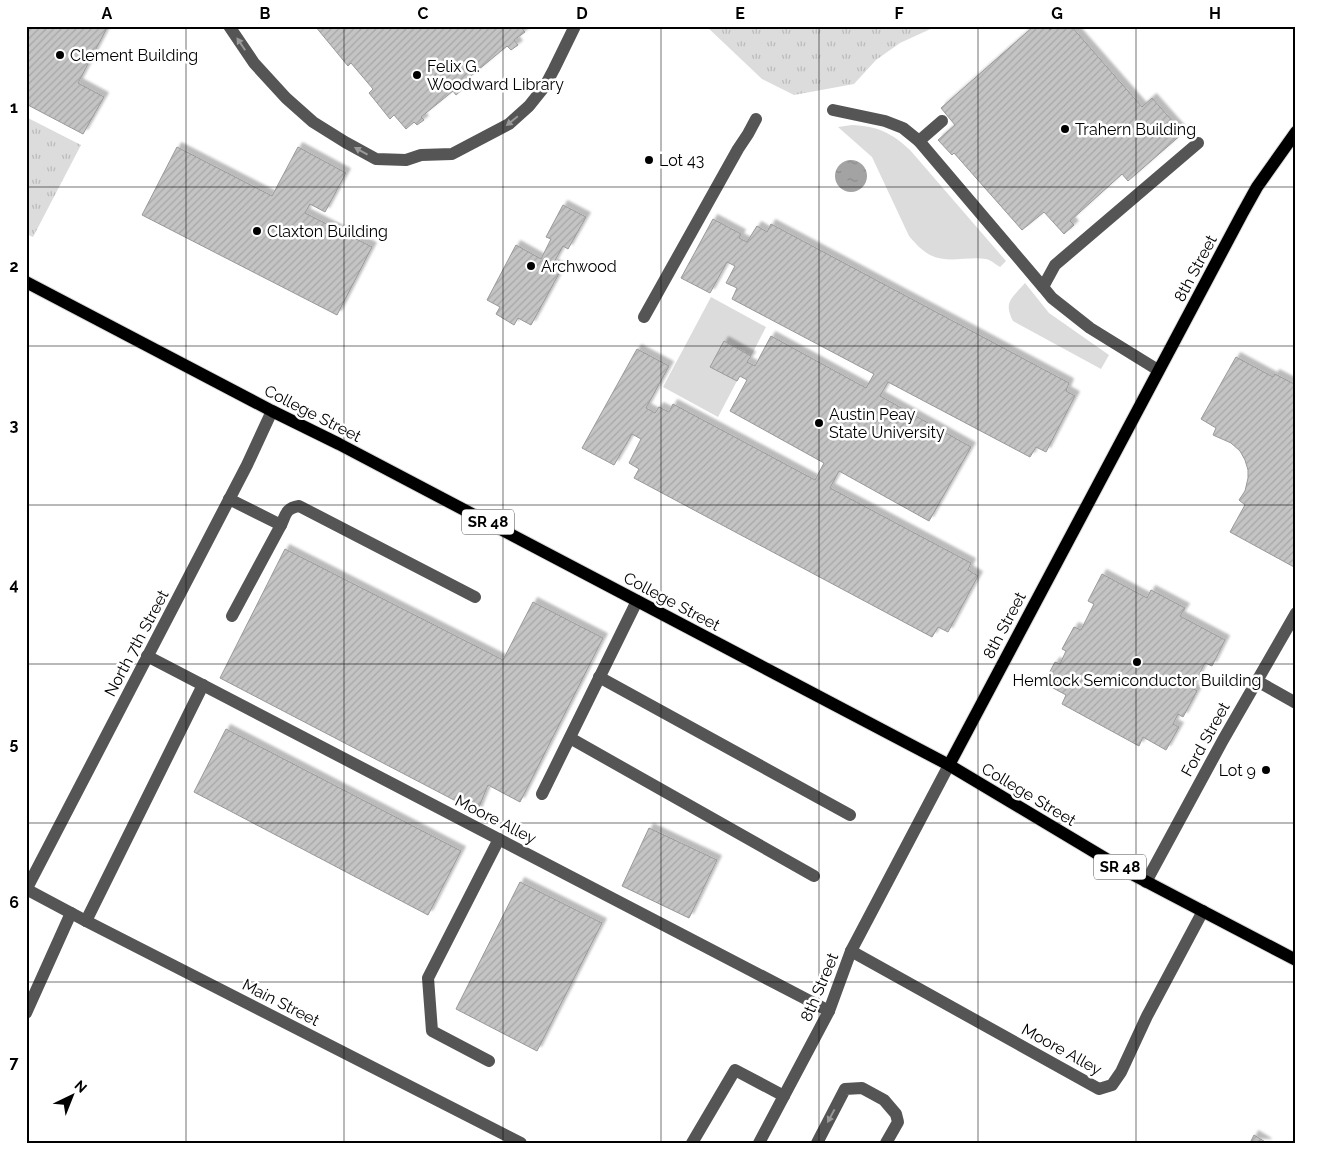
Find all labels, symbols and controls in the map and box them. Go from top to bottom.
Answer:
text: A [102,4,113,23]
text: B [260,4,271,23]
text: C [418,4,429,23]
text: D [576,4,588,23]
text: E [735,4,745,23]
text: F [894,4,904,23]
text: G [1051,4,1063,23]
text: H [1209,4,1221,23]
one-way arrow [236,37,246,51]
place label: Clement Building [70,46,198,65]
marker: Clement Building [54,49,66,61]
place label: Felix G. Woodward Library [427,57,564,94]
marker: Felix G. Woodward Library [411,69,423,81]
text: 1 [10,98,18,117]
one-way arrow [505,116,518,127]
place label: Trahern Building [1075,120,1196,139]
marker: Trahern Building [1059,123,1071,135]
one-way arrow [354,146,368,155]
place label: Lot 43 [659,151,704,170]
marker: Lot 43 [643,154,655,166]
place label: Claxton Building [267,222,388,241]
marker: Claxton Building [251,225,263,237]
street label: 8th Street [1170,231,1221,305]
text: 2 [9,257,19,276]
place label: Archwood [541,257,617,276]
marker: Archwood [525,260,537,272]
street label: College Street [261,381,365,446]
place label: Austin Peay State University [829,405,945,442]
text: 3 [10,416,19,435]
marker: Austin Peay State University [813,417,825,429]
road number: SR 48 [462,510,514,534]
street label: College Street [620,568,724,635]
text: 4 [9,575,19,594]
street label: North 7th Street [100,586,173,700]
street label: 8th Street [979,588,1030,662]
marker: Hemlock Semiconductor Building [1131,656,1143,668]
place label: Hemlock Semiconductor Building [1013,671,1261,690]
street label: Ford Street [1177,698,1234,780]
text: 5 [10,734,19,753]
street label: College Street [978,759,1080,830]
place label: Lot 9 [1219,761,1256,780]
marker: Lot 9 [1260,764,1272,776]
street label: Moore Alley [452,791,540,848]
road number: SR 48 [1094,854,1146,880]
text: 6 [9,893,19,912]
street label: 8th Street [797,949,843,1024]
street label: Main Street [239,975,323,1030]
street label: Moore Alley [1018,1020,1105,1079]
text: 7 [10,1053,19,1072]
north arrow [48,1072,98,1122]
text: N [72,1077,90,1096]
one-way arrow [827,1109,835,1123]

